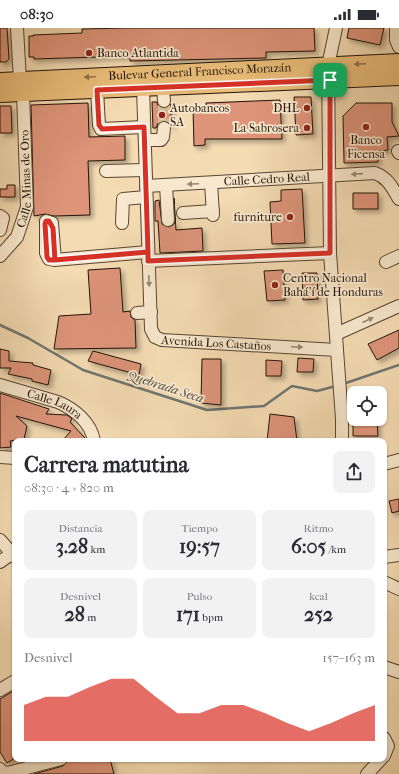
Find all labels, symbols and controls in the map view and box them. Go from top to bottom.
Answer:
text: 08:30 [20,5,54,23]
place label: Banco Atlantida [97,46,179,60]
marker: Banco Atlantida [84,48,94,58]
street label: Bulevar General Francisco Morazán [108,60,292,83]
one-way arrow [354,60,366,67]
pin [313,63,347,97]
icon: arrive [319,69,341,91]
one-way arrow [84,74,96,81]
place label: Autobancos SA [169,101,230,129]
place label: DHL [273,101,300,115]
marker: DHL [302,103,312,113]
marker: Autobancos SA [157,110,167,120]
place label: La Sabrosera [234,121,299,135]
marker: Banco Ficensa [361,122,371,132]
marker: La Sabrosera [302,123,312,133]
street label: Calle Minas de Oro [14,130,34,229]
place label: Banco Ficensa [347,133,385,161]
street label: Calle Cedro Real [223,170,311,189]
one-way arrow [351,171,363,178]
one-way arrow [187,180,199,187]
place label: furniture [234,210,282,224]
marker: furniture [285,212,295,222]
place label: Centro Nacional Bahá'í de Honduras [283,271,384,299]
one-way arrow [146,275,153,287]
marker: Centro Nacional Bahá'í de Honduras [270,280,280,290]
one-way arrow [362,317,373,323]
street label: Avenida Los Castaños [160,333,272,353]
one-way arrow [291,344,303,351]
water label: Quebrada Seca [125,367,206,407]
street label: Calle Laura [25,386,86,422]
map controls [347,386,387,426]
button: locate [347,386,387,426]
button: share [333,451,375,493]
text: Carrera matutina [24,452,189,478]
text: 08:30 · 4 × 820 m [24,480,114,495]
text: Distancia [58,522,103,535]
text: Tiempo [181,522,218,535]
text: Ritmo [304,522,333,535]
text: 3.28 [56,535,88,558]
text: 19:57 [179,535,220,558]
text: 6:05 [291,535,326,558]
text: km [88,543,105,556]
text: /km [326,543,346,556]
text: Desnivel [60,590,101,603]
text: Pulso [187,590,212,603]
text: kcal [309,590,328,603]
text: 28 [65,603,85,626]
text: 171 [176,603,200,626]
text: 252 [304,603,333,626]
text: m [85,611,96,624]
text: bpm [200,611,223,624]
text: Desnivel [24,650,73,665]
text: 157–163 m [322,650,375,665]

